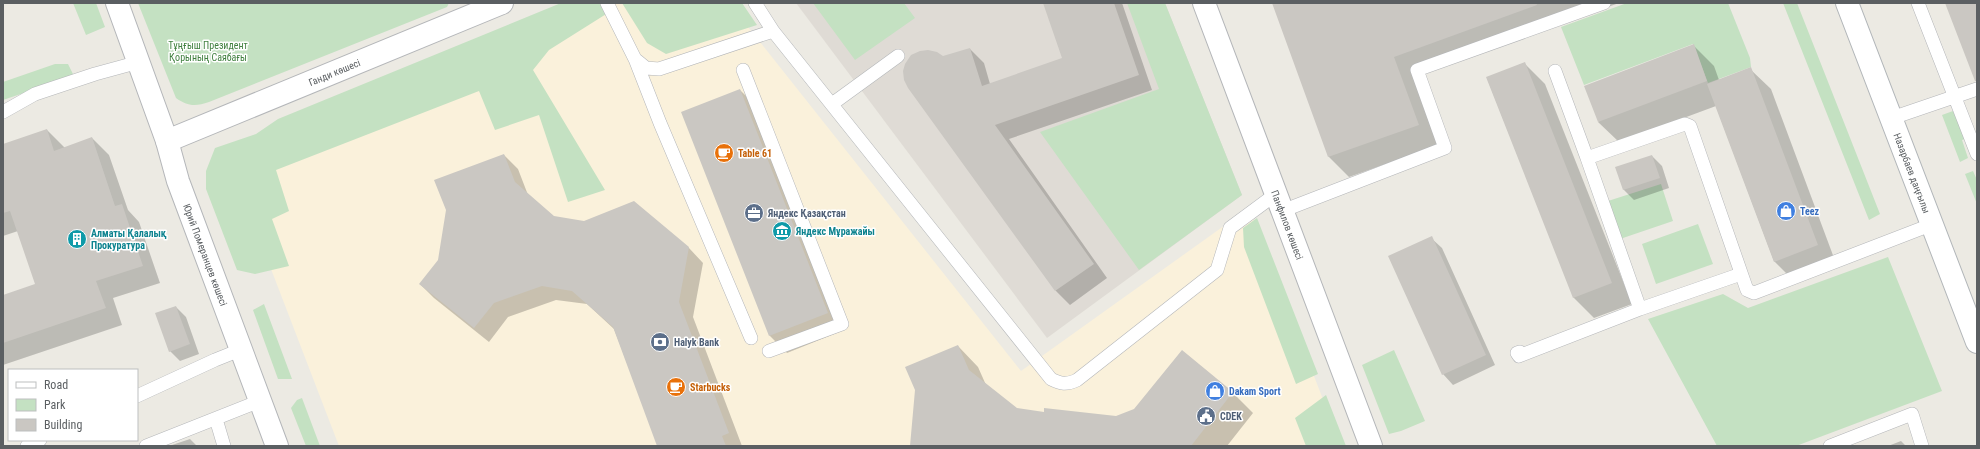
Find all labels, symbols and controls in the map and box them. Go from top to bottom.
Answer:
park label: Тұңғыш Президент Қорының Саябағы [168,40,248,63]
street label: Ганди көшесі [307,57,362,88]
street label: Назарбаев даңғылы [1891,131,1932,215]
cafe icon: Table 61 [713,142,735,164]
place label: Table 61 [738,148,772,159]
street label: Панфилов көшесі [1269,189,1305,261]
shop icon: Teez [1775,200,1797,222]
street label: Юрий Померанцев көшесі [181,202,229,307]
office icon: Яндекс Қазақстан [743,202,765,224]
place label: Teez [1800,206,1820,217]
place label: Яндекс Қазақстан [767,208,846,219]
museum icon: Яндекс Мұражайы [771,220,793,242]
place label: Яндекс Мұражайы [795,226,875,237]
building icon: Алматы Қалалық Прокуратура [66,228,88,250]
place label: Алматы Қалалық Прокуратура [91,228,167,251]
bank icon: Halyk Bank [649,331,671,353]
place label: Halyk Bank [674,337,719,348]
legend [8,369,138,441]
cafe icon: Starbucks [665,376,687,398]
text: Road [44,378,68,392]
shop icon: Dakam Sport [1204,380,1226,402]
place label: Starbucks [690,382,731,393]
place label: Dakam Sport [1229,386,1281,397]
text: Park [44,398,66,412]
public building icon: CDEK [1195,405,1217,427]
place label: CDEK [1220,411,1242,422]
text: Building [44,418,82,432]

